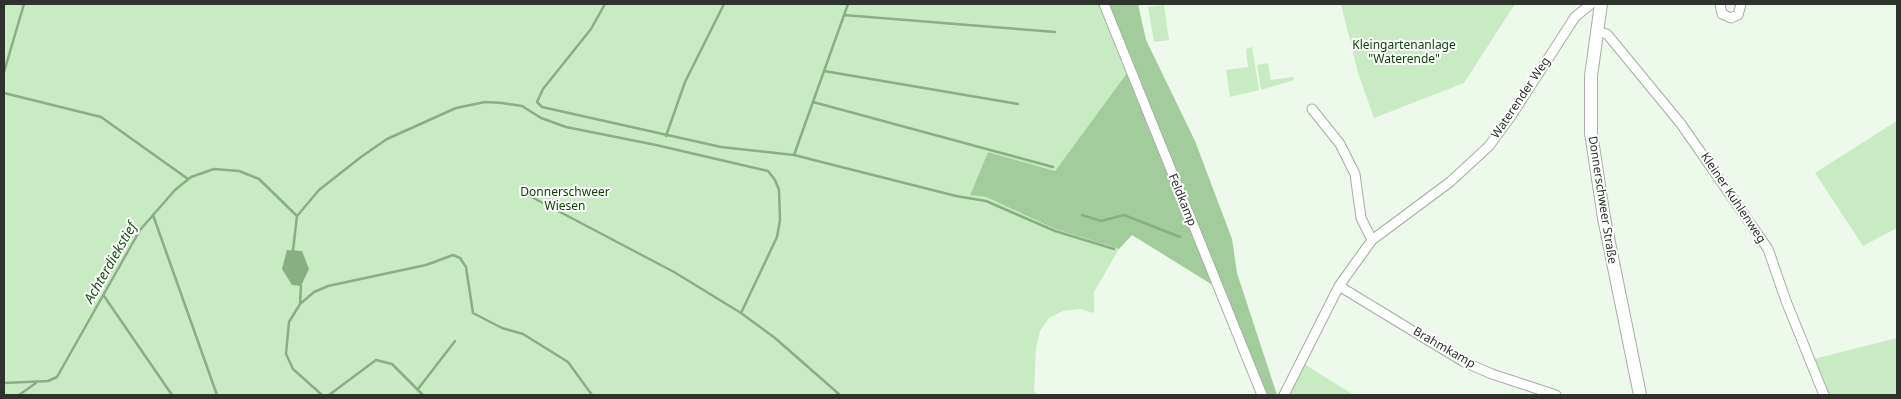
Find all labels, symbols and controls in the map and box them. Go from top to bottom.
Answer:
park label: Kleingartenanlage "Waterende" [1352,39,1456,67]
street label: Waterender Weg [1488,55,1554,141]
street label: Donnerschweer Straße [1585,135,1619,265]
street label: Kleiner Kuhlenweg [1697,150,1769,246]
street label: Feldkamp [1165,172,1199,228]
park label: Donnerschweer Wiesen [520,186,610,214]
water label: Achterdiekstief [81,220,141,306]
street label: Brahmkamp [1410,324,1478,372]

